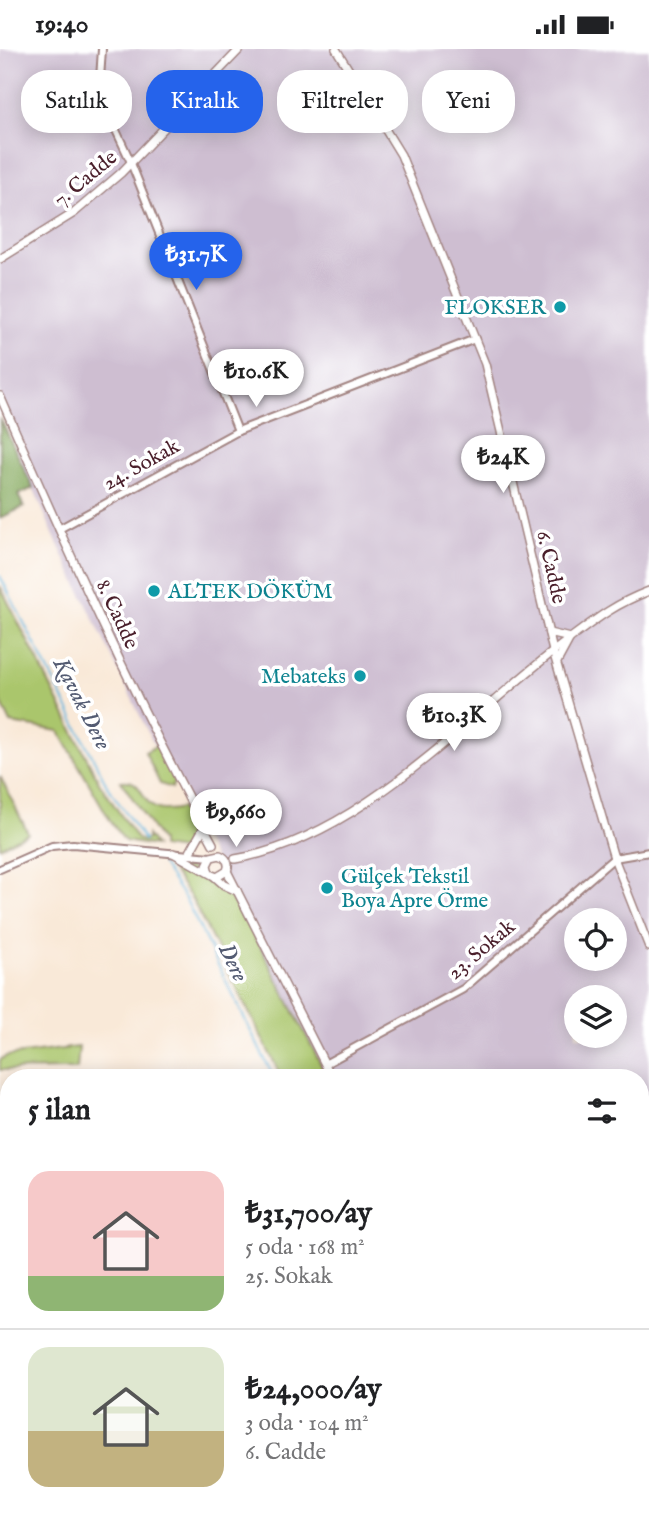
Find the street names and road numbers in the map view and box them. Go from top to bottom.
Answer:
street label: 7. Cadde [49,144,124,214]
street label: 24. Sokak [99,433,185,497]
street label: 6. Cadde [529,528,572,607]
street label: 8. Cadde [89,576,145,654]
street label: 23. Sokak [443,914,522,986]

